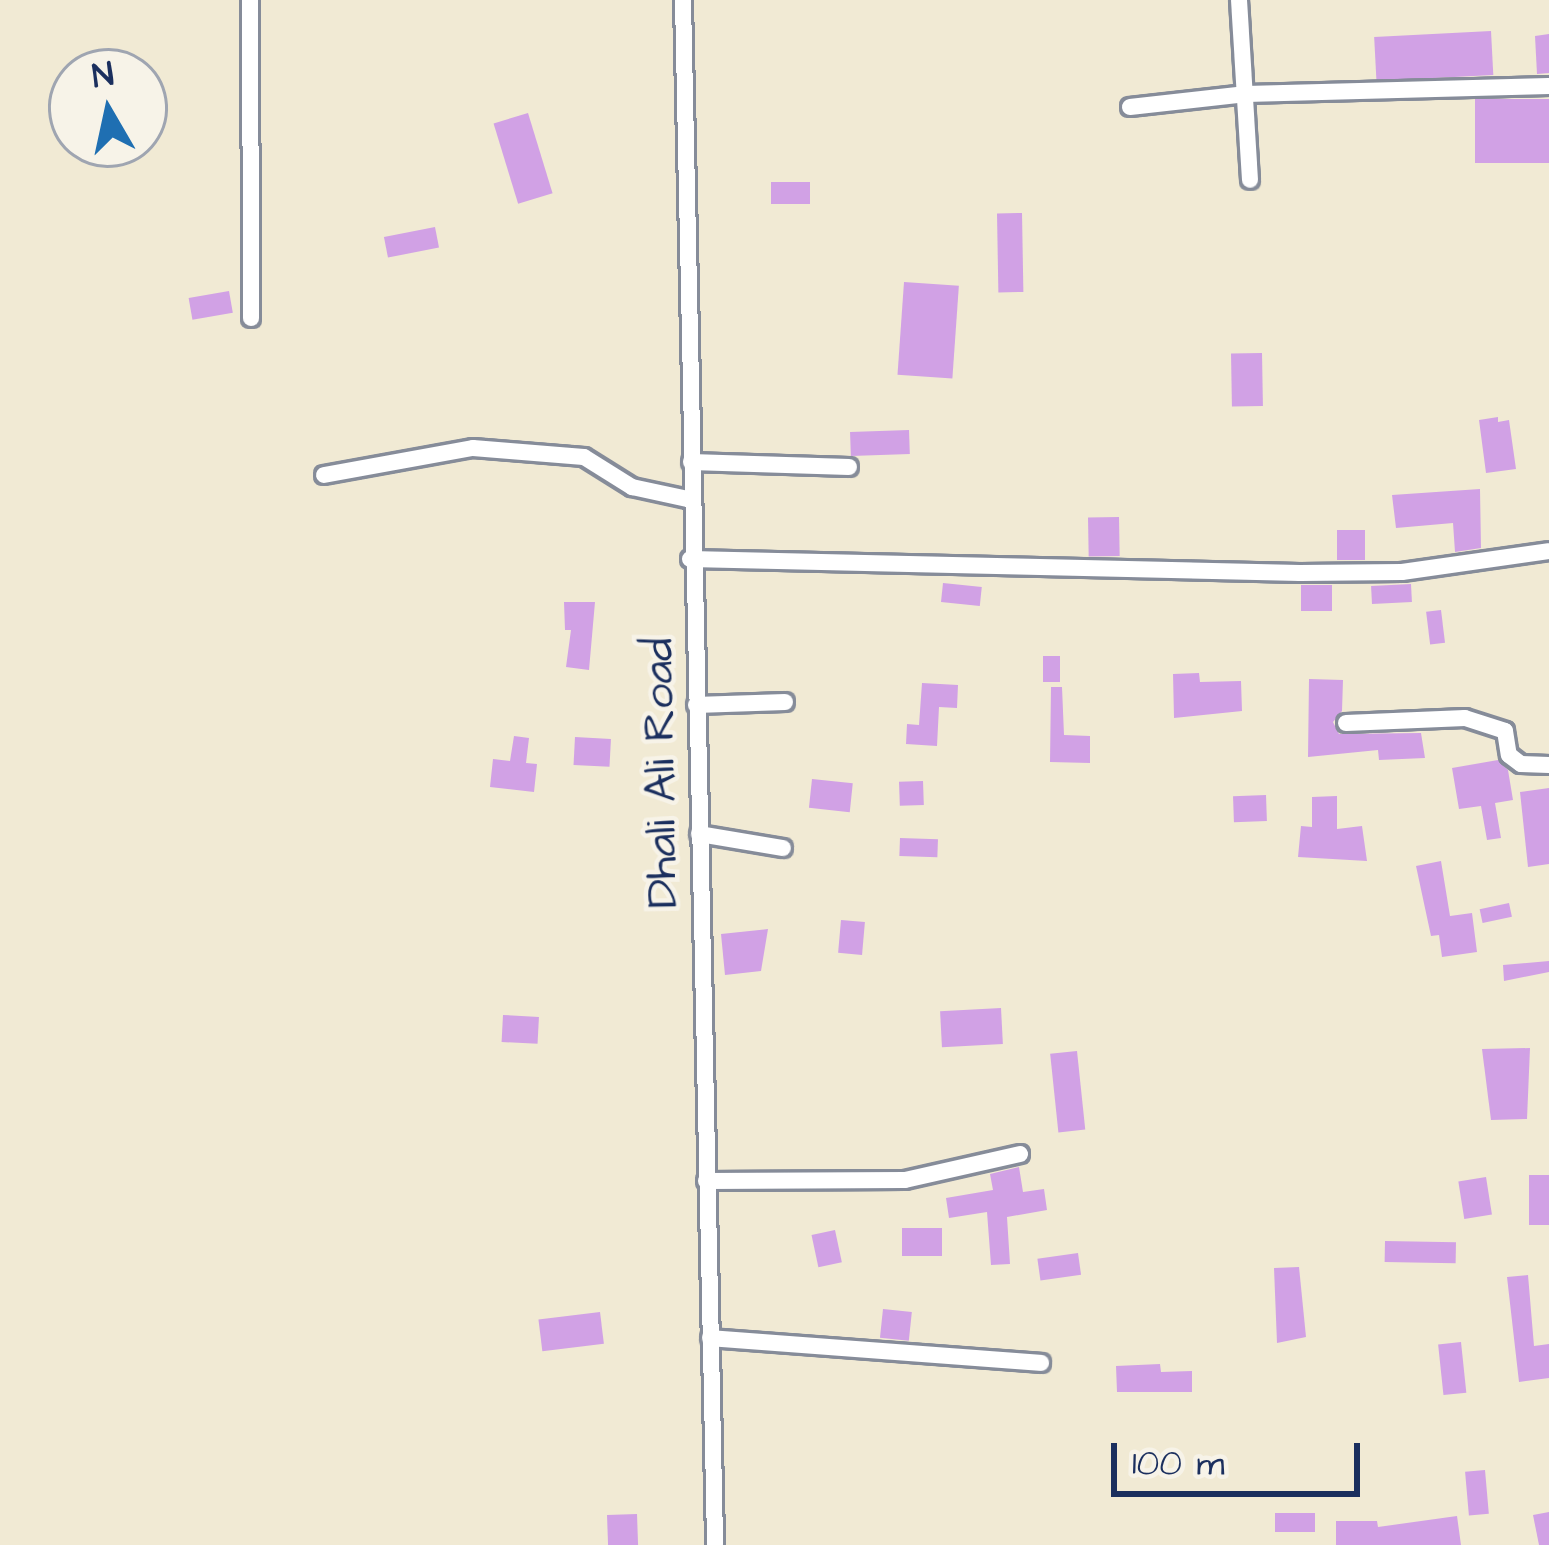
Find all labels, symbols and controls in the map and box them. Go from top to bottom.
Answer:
north arrow [48,48,168,168]
text: N [89,51,117,100]
street label: Dhali Ali Road [633,637,691,909]
scale bar [1117,1419,1366,1493]
text: 100 m [1132,1438,1224,1489]

